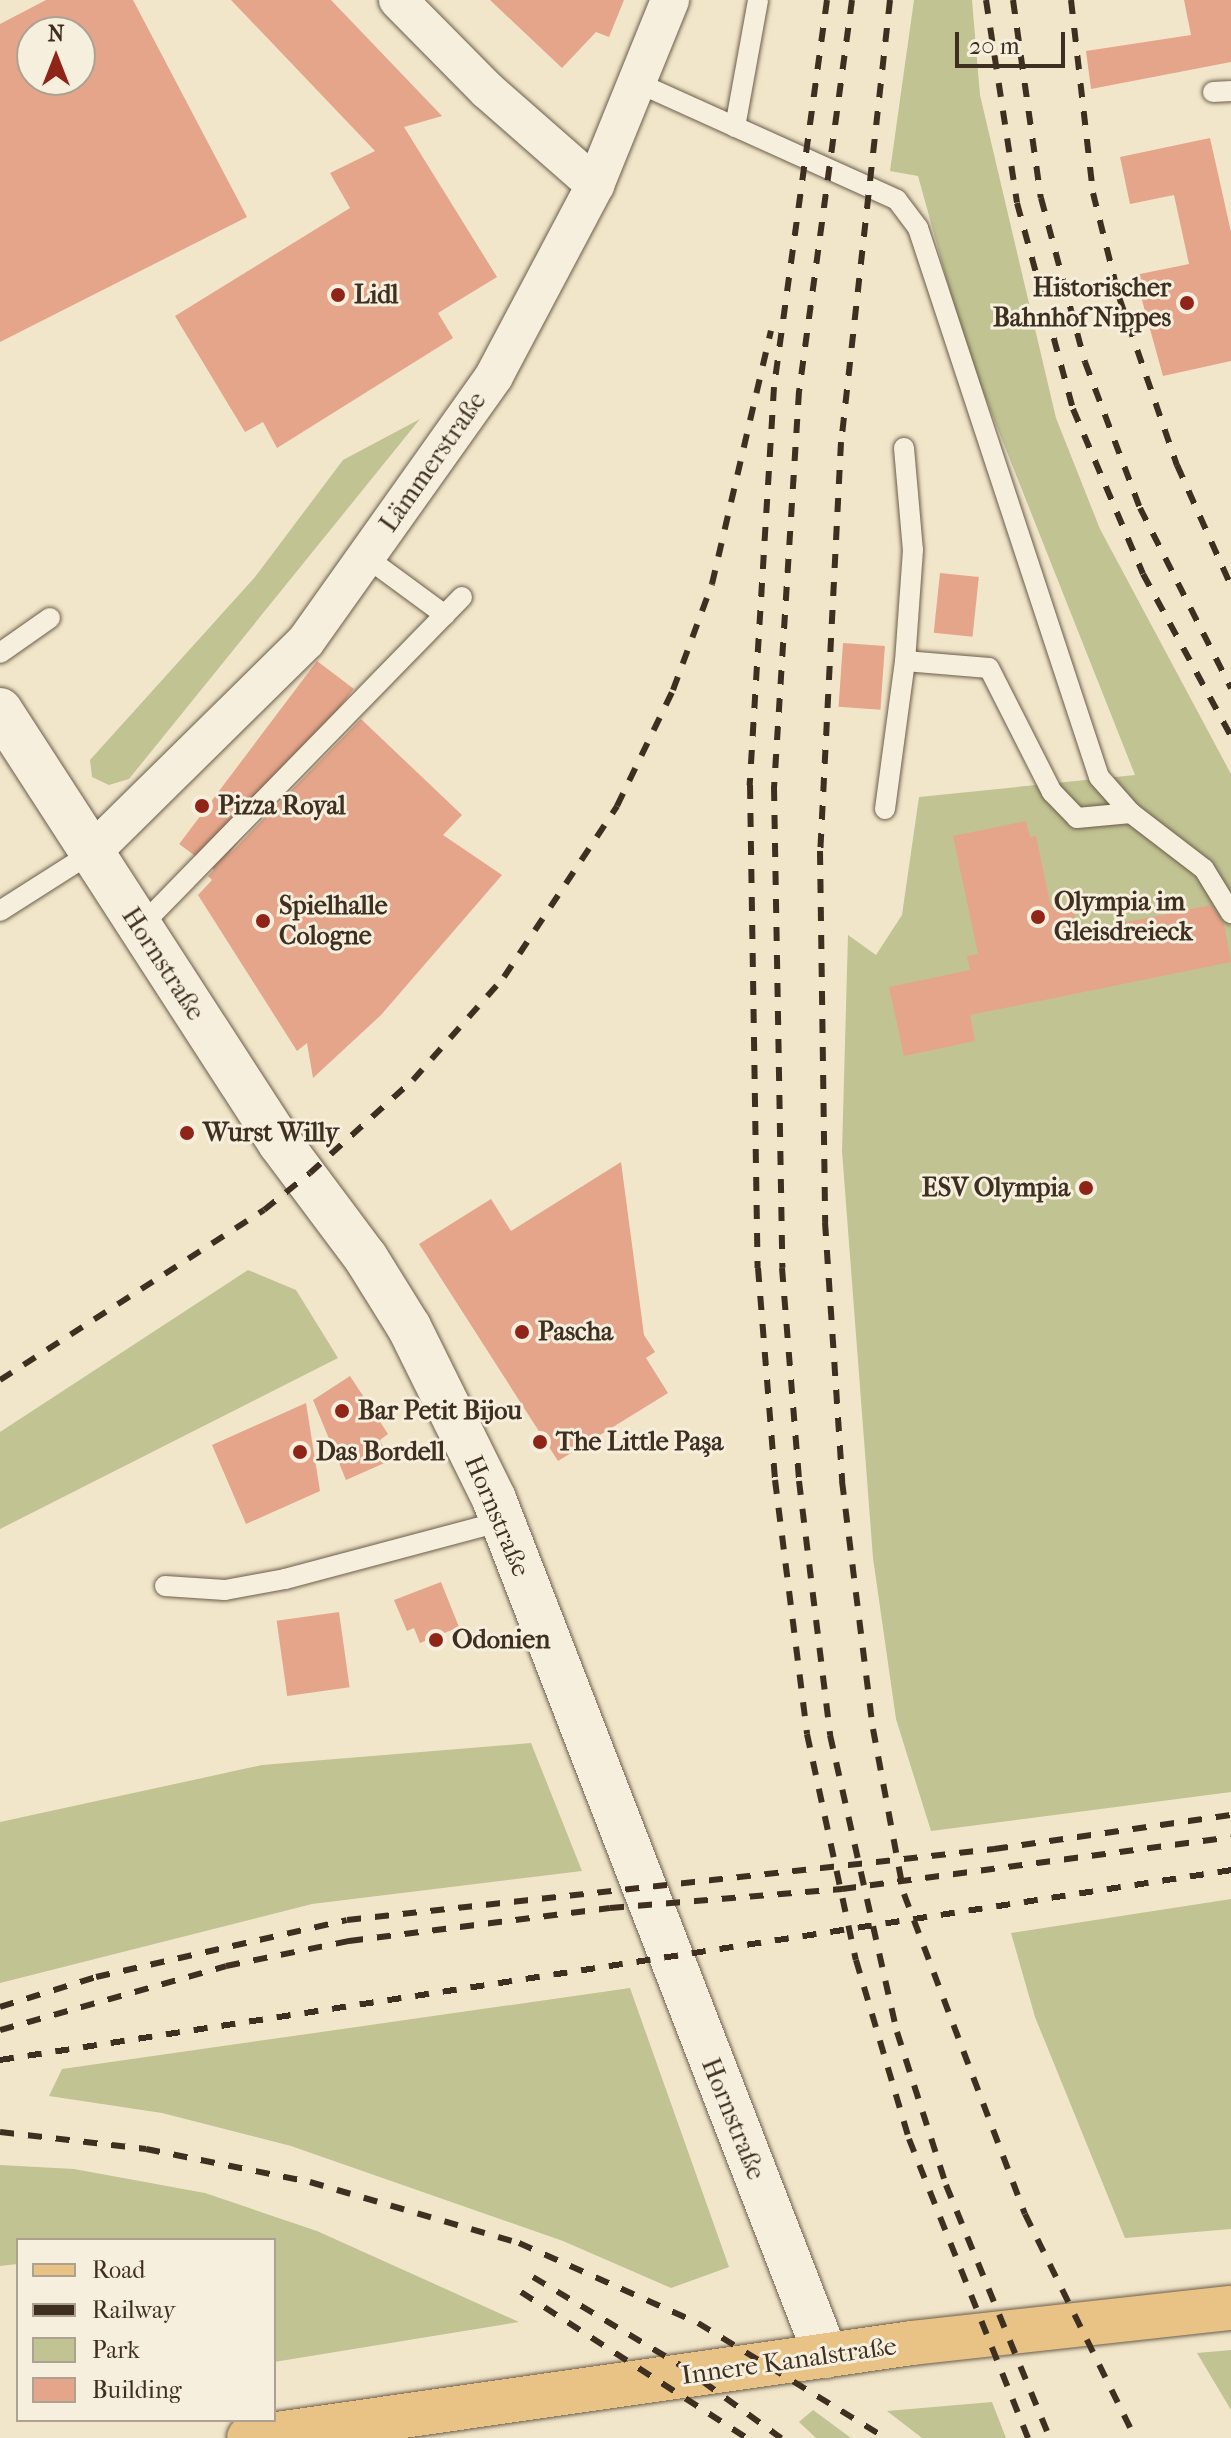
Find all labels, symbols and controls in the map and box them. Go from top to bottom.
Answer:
north arrow [16,16,96,96]
scale bar [959,16,1069,66]
text: N [48,21,64,47]
text: 20 m [969,32,1020,60]
place label: Historischer Bahnhof Nippes [993,272,1171,334]
place label: Lidl [354,279,398,311]
marker: Lidl [329,286,347,304]
marker: Historischer Bahnhof Nippes [1178,294,1196,312]
street label: Lämmerstraße [373,386,493,538]
place label: Pizza Royal [218,790,346,822]
marker: Pizza Royal [193,797,211,815]
place label: Olympia im Gleisdreieck [1054,886,1193,948]
place label: Spielhalle Cologne [279,890,388,952]
street label: Hornstraße [115,902,211,1026]
marker: Olympia im Gleisdreieck [1029,908,1047,926]
marker: Spielhalle Cologne [254,912,272,930]
place label: Wurst Willy [203,1117,339,1149]
marker: Wurst Willy [178,1124,196,1142]
place label: ESV Olympia [922,1172,1070,1204]
marker: ESV Olympia [1077,1179,1095,1197]
place label: Pascha [538,1316,613,1348]
marker: Pascha [513,1323,531,1341]
place label: Bar Petit Bijou [358,1395,522,1427]
marker: Bar Petit Bijou [333,1402,351,1420]
place label: The Little Paşa [556,1426,723,1458]
marker: The Little Paşa [531,1433,549,1451]
place label: Das Bordell [316,1436,445,1468]
marker: Das Bordell [291,1443,309,1461]
street label: Hornstraße [458,1451,536,1581]
place label: Odonien [452,1624,550,1656]
marker: Odonien [427,1631,445,1649]
street label: Hornstraße [694,2054,772,2184]
legend [16,2238,276,2422]
text: Road [92,2256,145,2284]
text: Railway [92,2296,175,2324]
street label: Innere Kanalstraße [679,2330,899,2392]
text: Park [92,2336,140,2364]
text: Building [92,2376,182,2404]

